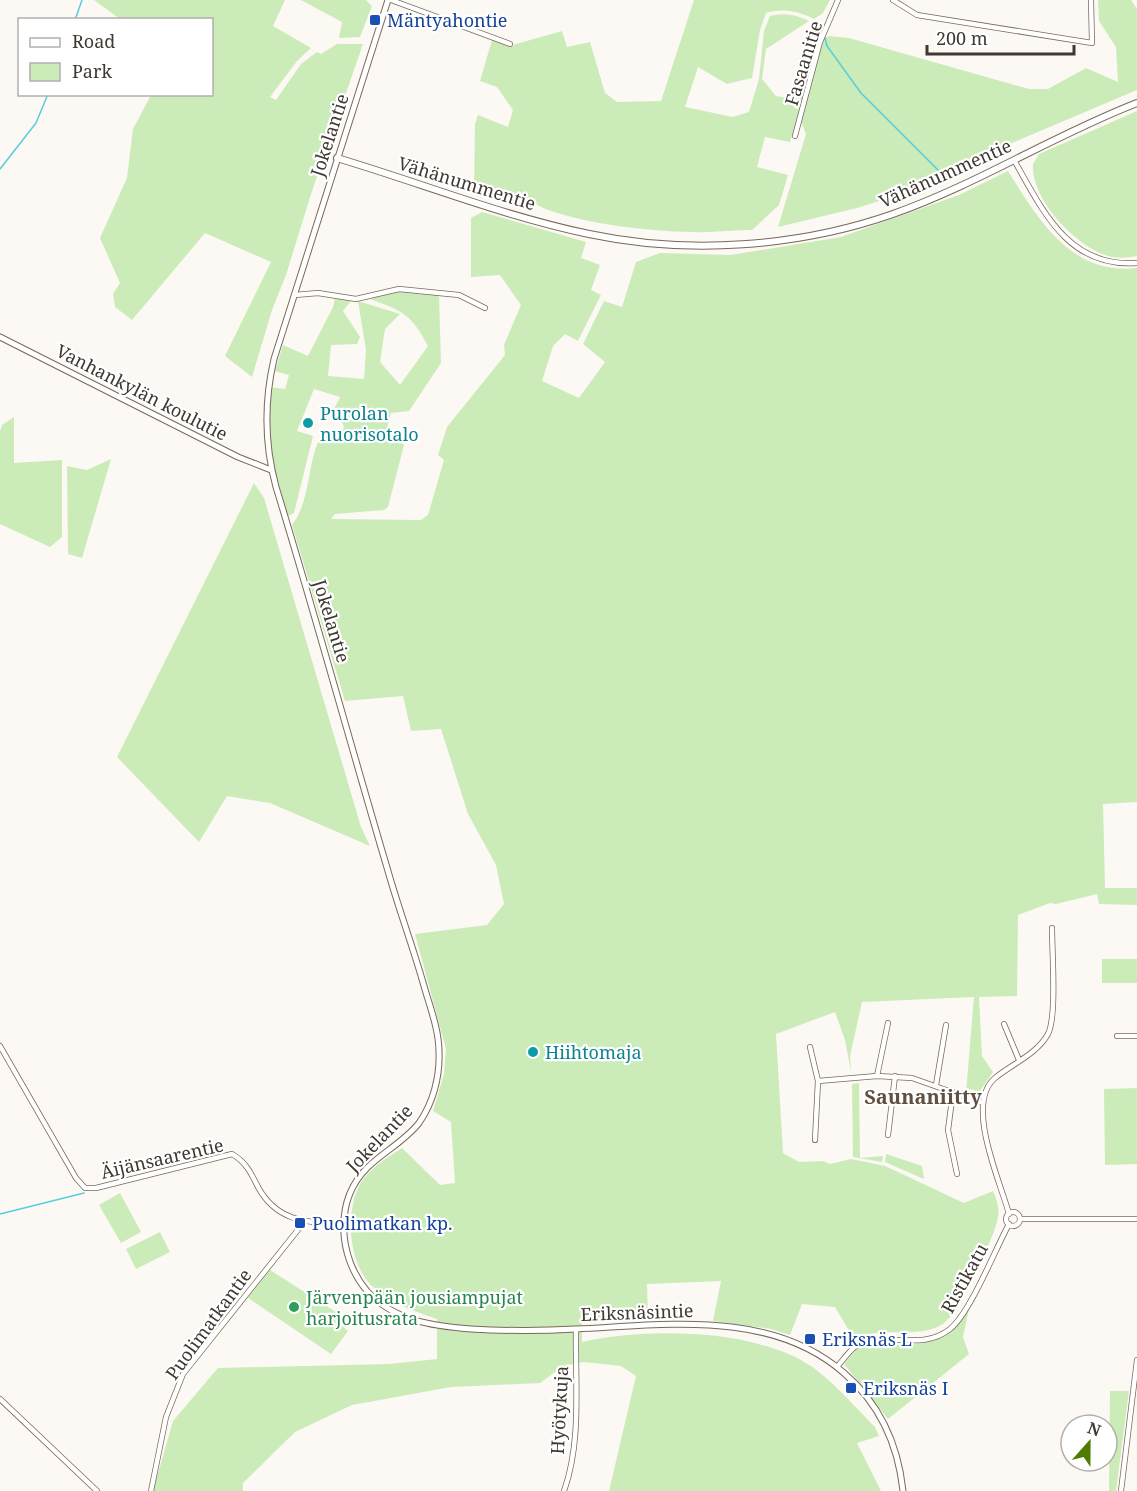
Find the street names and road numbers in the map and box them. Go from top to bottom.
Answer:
street label: Fasaanitie [779,18,827,108]
street label: Jokelantie [304,91,354,180]
street label: Vähänummentie [875,133,1015,213]
street label: Vähänummentie [395,151,539,215]
street label: Vanhankylän koulutie [52,338,232,446]
street label: Jokelantie [308,576,356,665]
street label: Jokelantie [340,1099,417,1178]
street label: Äijänsaarentie [98,1132,226,1184]
street label: Ristikatu [935,1238,993,1317]
street label: Puolimatkantie [160,1264,256,1384]
street label: Eriksnäsintie [580,1298,694,1326]
street label: Hyötykuja [545,1365,573,1455]

